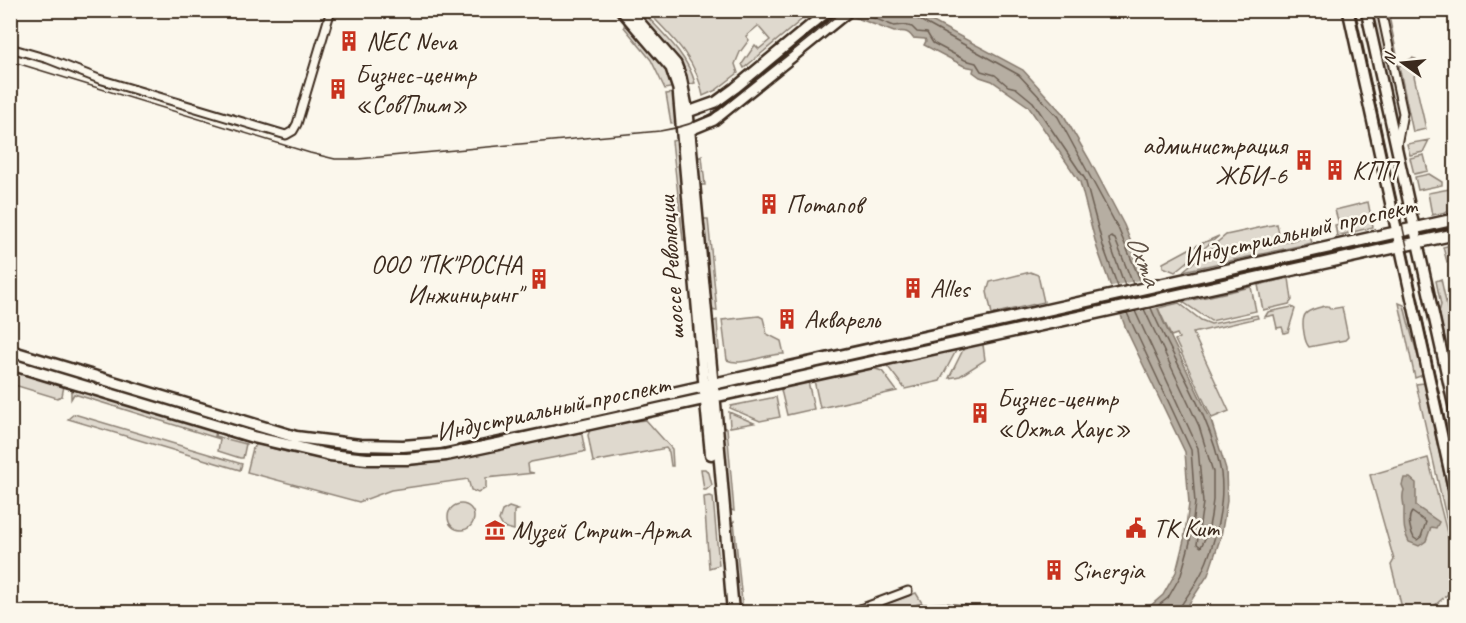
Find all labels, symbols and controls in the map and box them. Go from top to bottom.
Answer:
place label: NEC Neva [366,25,458,58]
building icon: NEC Neva [337,29,361,53]
north arrow [1373,33,1433,93]
text: N [1379,49,1401,67]
place label: Бизнес-центр «СовПлим» [355,58,477,121]
building icon: Бизнес-центр «СовПлим» [326,77,350,101]
place label: администрация ЖБИ-6 [1142,129,1289,192]
building icon: администрация ЖБИ-6 [1292,148,1316,172]
place label: КПП [1352,154,1401,187]
building icon: КПП [1323,158,1347,182]
place label: Потапов [786,188,868,221]
street label: Индустриальный проспект [1180,188,1421,274]
building icon: Потапов [757,192,781,216]
street label: шоссе Революции [649,193,693,341]
water label: Охта [1119,230,1170,292]
place label: ООО "ПК"РОСНА Инжиниринг" [371,248,527,311]
building icon: ООО "ПК"РОСНА Инжиниринг" [527,267,551,291]
place label: Alles [930,272,971,305]
building icon: Alles [901,276,925,300]
place label: Акварель [804,303,882,336]
building icon: Акварель [775,307,799,331]
street label: Индустриальный проспект [433,367,675,449]
place label: Бизнес-центр «Охта Хаус» [997,382,1131,445]
building icon: Бизнес-центр «Охта Хаус» [968,401,992,425]
place label: ТК Кит [1153,512,1220,545]
place label: Музей Стрит-Арта [512,514,692,548]
public building icon: ТК Кит [1124,516,1148,540]
museum icon: Музей Стрит-Арта [483,518,507,542]
place label: Sinergia [1071,554,1146,587]
building icon: Sinergia [1042,558,1066,582]

